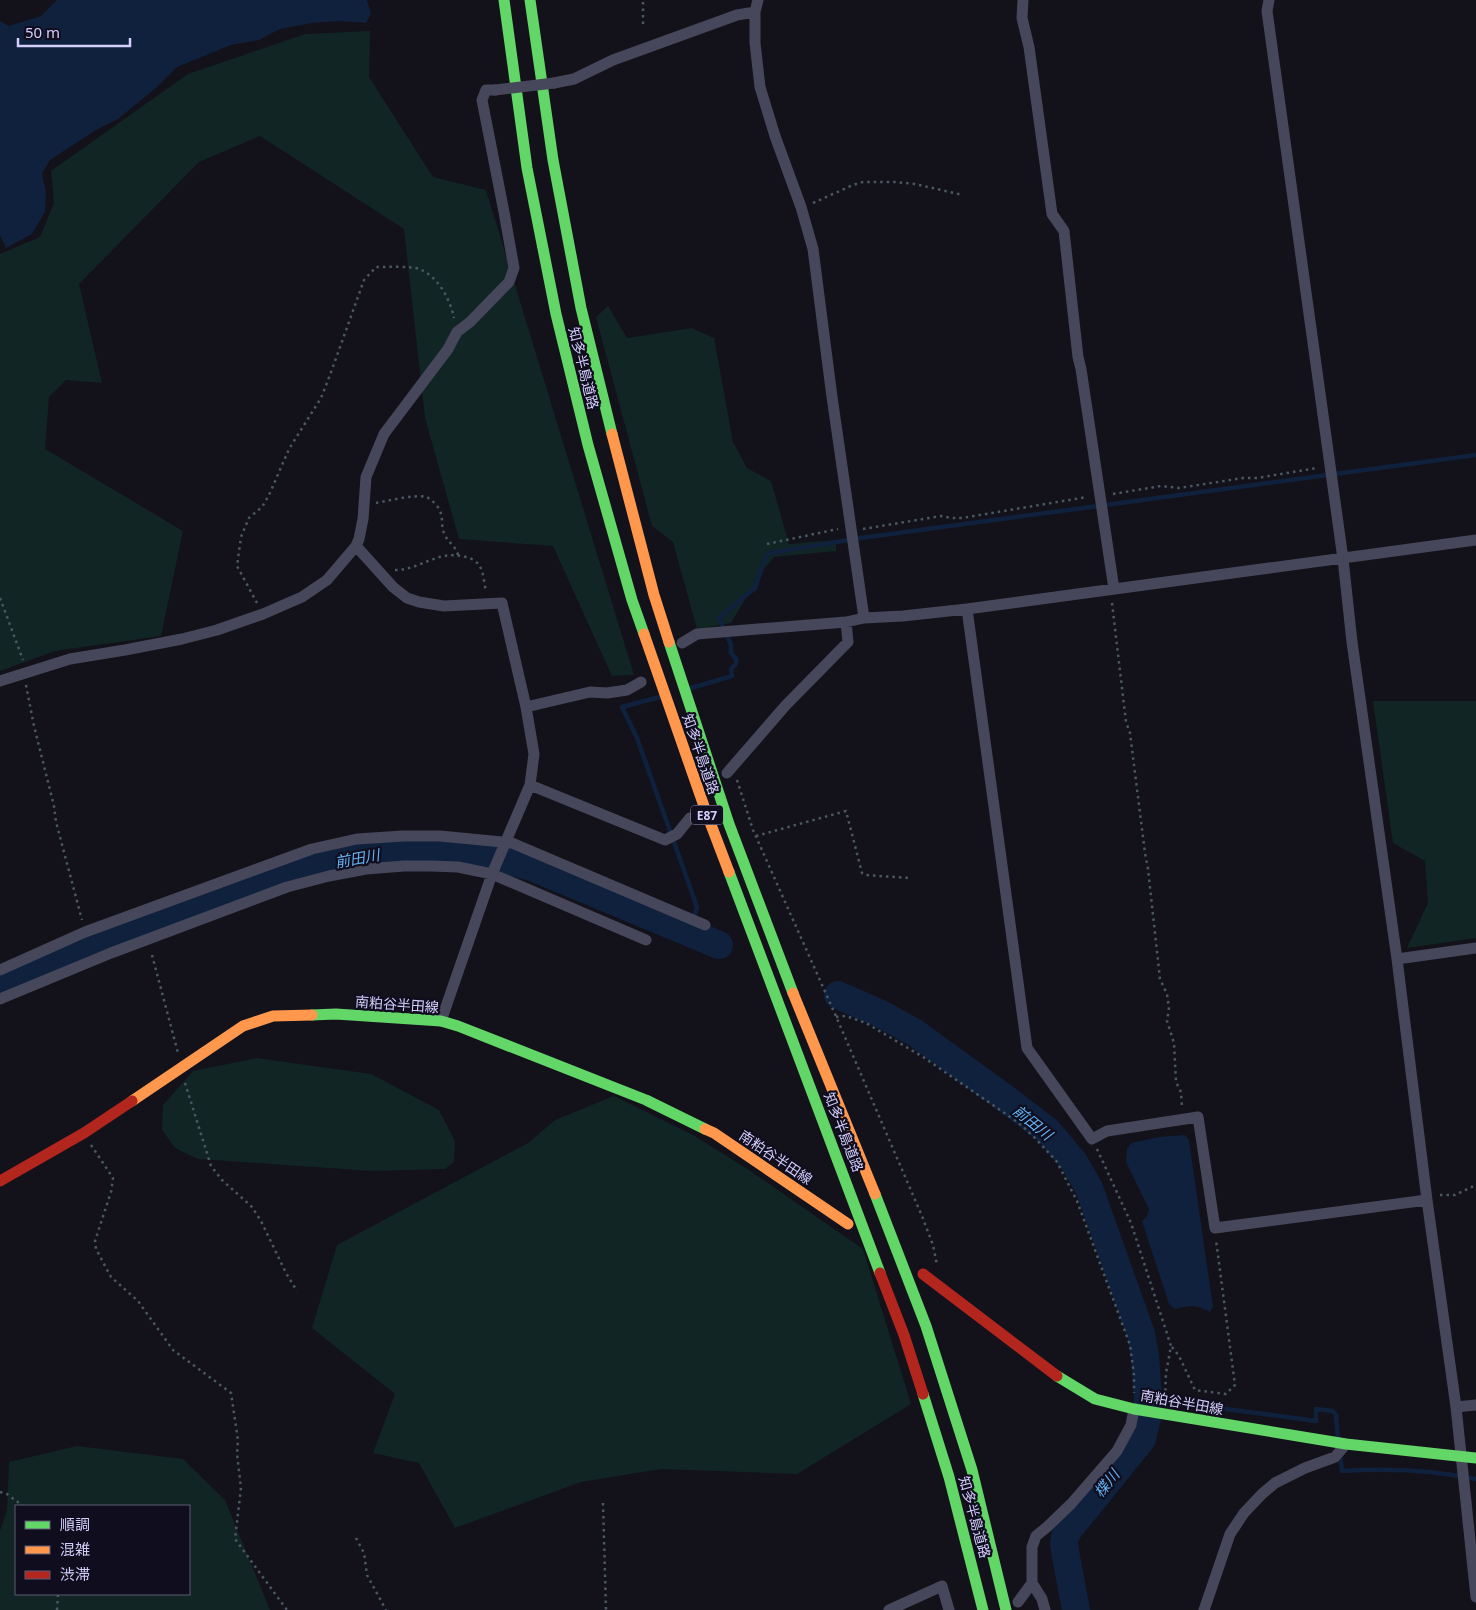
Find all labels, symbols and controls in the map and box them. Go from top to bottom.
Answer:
scale bar [18,15,130,47]
text: 50 m [25,22,60,42]
street label: 知多半島道路 [565,325,603,411]
street label: 知多半島道路 [678,711,724,797]
road number: E87 [691,806,723,824]
water label: 前田川 [333,844,383,872]
street label: 南粕谷半田線 [354,992,440,1016]
street label: 知多半島道路 [820,1089,868,1175]
water label: 前田川 [1009,1100,1058,1145]
street label: 南粕谷半田線 [736,1126,816,1188]
street label: 南粕谷半田線 [1139,1385,1225,1419]
water label: 楪川 [1089,1464,1124,1501]
street label: 知多半島道路 [955,1474,995,1560]
legend [15,1505,190,1595]
text: 順調 [60,1514,90,1534]
text: 混雑 [60,1539,90,1559]
text: 渋滞 [60,1564,90,1584]

